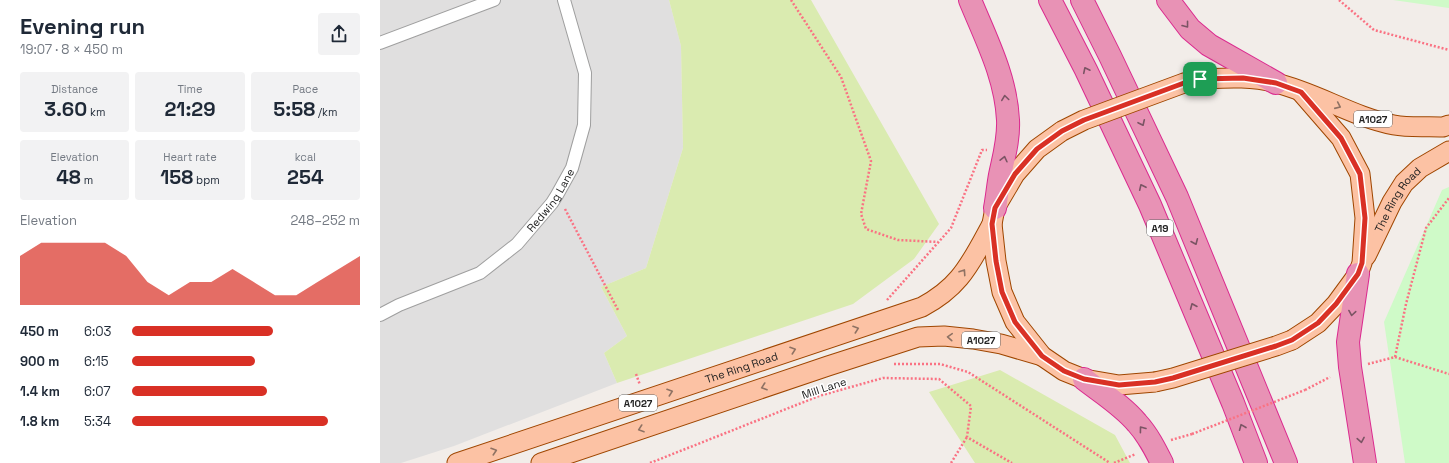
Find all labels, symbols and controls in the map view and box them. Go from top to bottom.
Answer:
text: Evening run [20,12,145,40]
button: share [318,13,360,55]
one-way arrow [1182,20,1189,27]
text: 19:07 · 8 × 450 m [20,41,123,58]
pin [1183,62,1217,96]
one-way arrow [1083,66,1091,74]
icon: arrive [1189,68,1211,90]
text: Distance [51,82,98,96]
text: Time [177,82,203,96]
text: Pace [292,82,318,96]
one-way arrow [1001,95,1010,101]
text: 3.60 [44,96,87,122]
text: 21:29 [164,96,216,122]
text: 5:58 [273,96,315,122]
one-way arrow [1333,101,1341,109]
text: km [87,105,105,119]
text: /km [315,105,337,119]
road number: A1027 [1354,111,1392,127]
one-way arrow [1137,119,1145,126]
text: Elevation [51,150,99,164]
text: Heart rate [163,150,217,164]
text: kcal [295,150,316,164]
one-way arrow [999,155,1007,162]
text: 48 [56,164,81,190]
text: 158 [160,164,193,190]
text: 254 [287,164,324,190]
street label: The Ring Road [1371,164,1424,235]
street label: Redwing Lane [524,166,577,235]
text: m [81,173,93,187]
text: bpm [193,173,220,187]
one-way arrow [1139,184,1147,191]
text: Elevation [20,212,77,229]
text: 248–252 m [291,212,360,229]
road number: A19 [1147,220,1173,236]
one-way arrow [1190,237,1198,245]
one-way arrow [958,269,966,276]
one-way arrow [1189,303,1197,310]
one-way arrow [1348,310,1357,316]
text: 450 m [20,323,59,340]
text: 6:03 [84,323,111,340]
one-way arrow [853,326,860,334]
one-way arrow [947,332,953,341]
road number: A1027 [962,332,1000,348]
one-way arrow [790,347,797,355]
street label: The Ring Road [703,349,780,386]
text: 900 m [20,353,59,370]
text: 6:15 [84,353,108,370]
street label: Mill Lane [800,374,848,402]
text: 1.4 km [20,383,60,400]
text: 6:07 [84,383,111,400]
one-way arrow [761,383,768,391]
one-way arrow [667,388,674,397]
road number: A1027 [619,395,657,411]
text: 1.8 km [20,413,59,430]
text: 5:34 [84,413,111,430]
one-way arrow [1239,423,1247,430]
one-way arrow [638,424,645,433]
one-way arrow [1140,427,1147,434]
one-way arrow [1356,437,1365,444]
one-way arrow [490,447,497,456]

